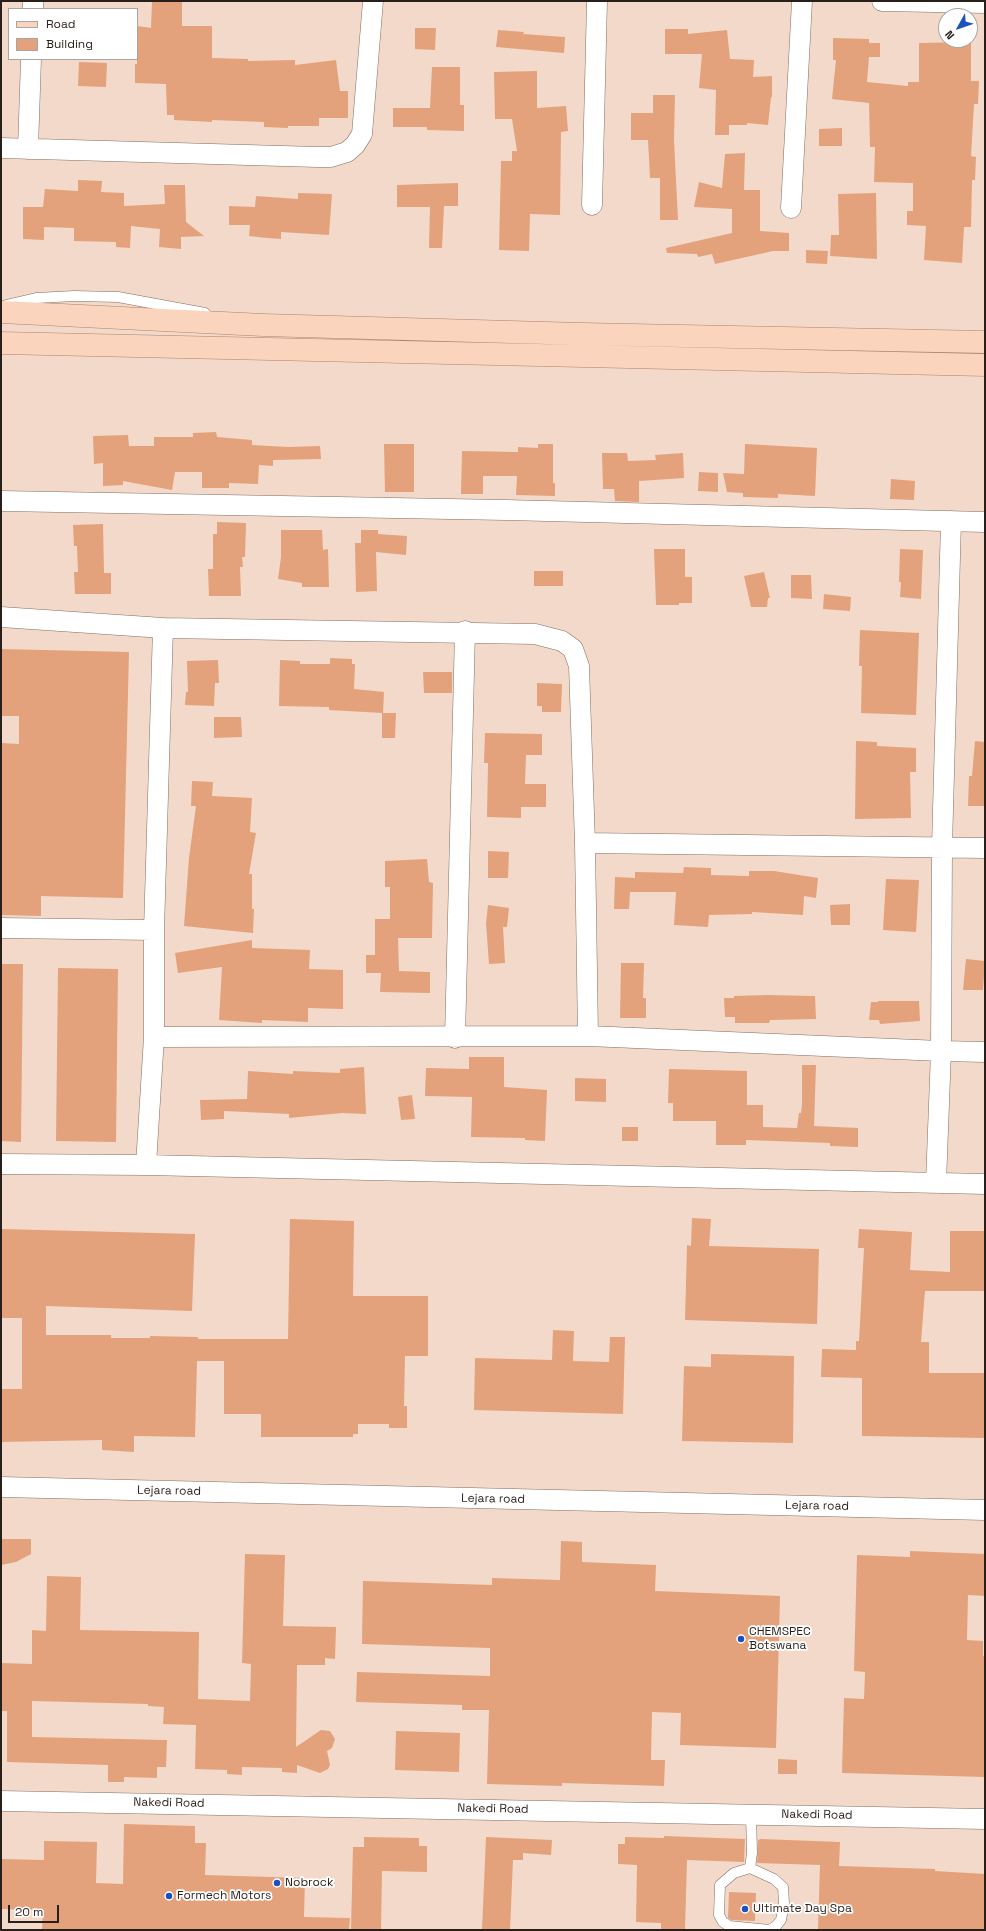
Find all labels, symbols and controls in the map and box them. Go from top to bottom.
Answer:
legend [8,8,138,60]
north arrow [938,8,978,48]
text: Road [46,16,75,32]
text: N [942,28,957,42]
text: Building [46,36,93,52]
street label: Lejara road [137,1483,201,1499]
street label: Lejara road [461,1491,525,1507]
street label: Lejara road [785,1498,849,1514]
place label: CHEMSPEC Botswana [749,1625,811,1653]
marker: CHEMSPEC Botswana [736,1634,746,1644]
street label: Nakedi Road [133,1795,205,1811]
street label: Nakedi Road [457,1801,529,1817]
street label: Nakedi Road [781,1807,853,1823]
place label: Nobrock [285,1876,333,1890]
marker: Nobrock [272,1878,282,1888]
place label: Formech Motors [177,1889,271,1903]
marker: Formech Motors [164,1891,174,1901]
scale bar [10,1897,61,1923]
place label: Ultimate Day Spa [753,1902,852,1916]
text: 20 m [15,1904,43,1920]
marker: Ultimate Day Spa [740,1904,750,1914]

